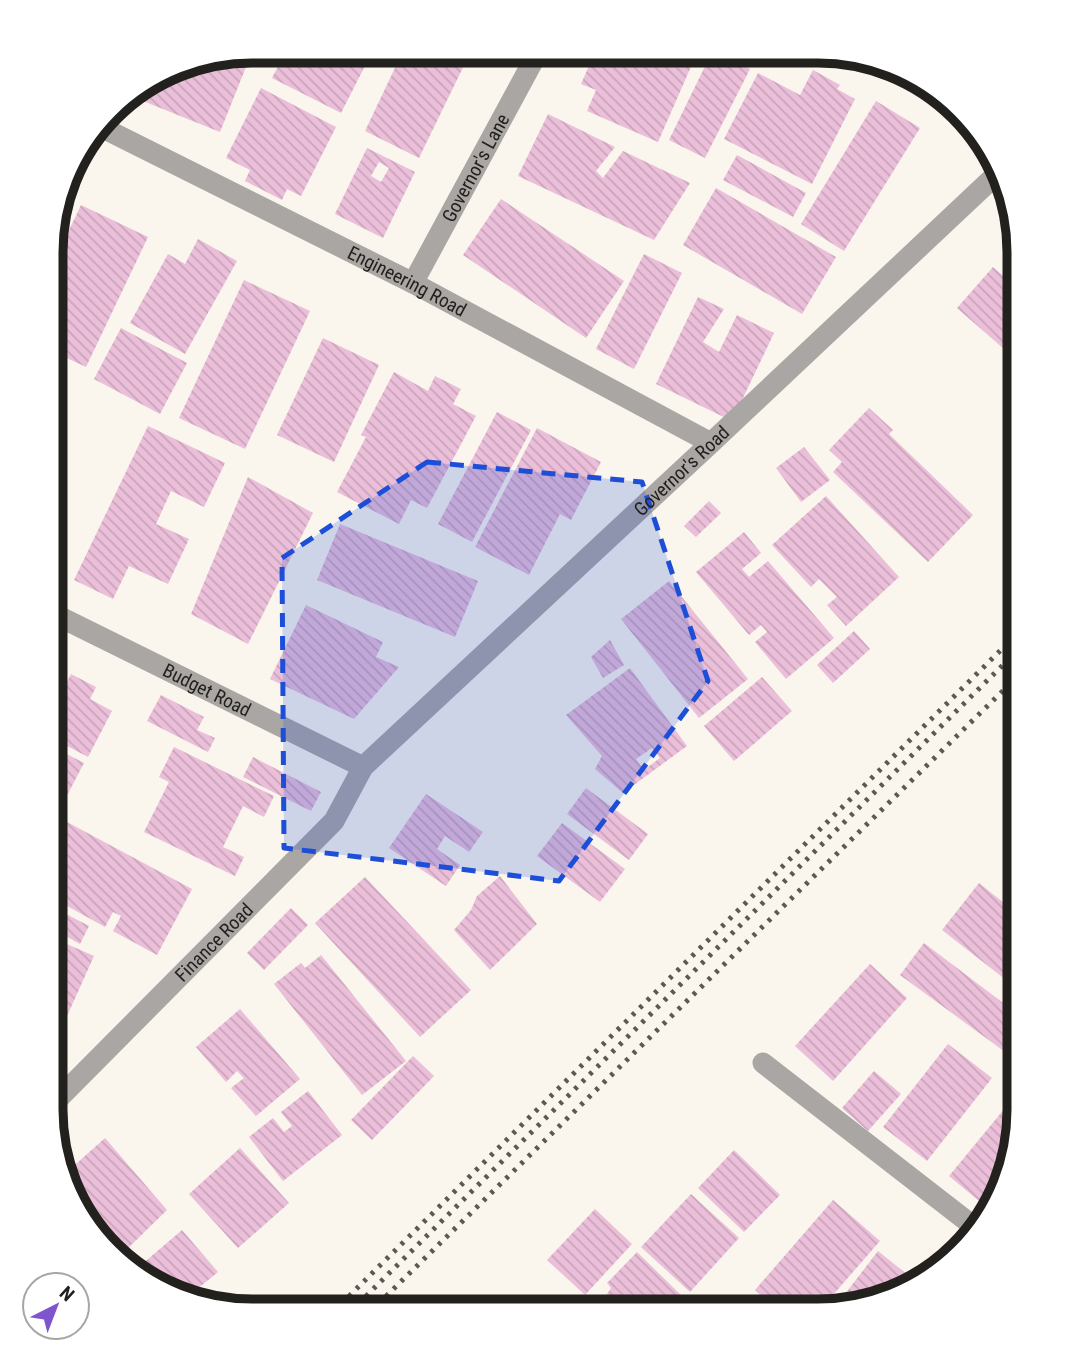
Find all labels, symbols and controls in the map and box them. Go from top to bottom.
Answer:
street label: Governor's Lane [437,110,514,226]
street label: Engineering Road [344,241,470,322]
street label: Governor's Road [629,421,734,521]
street label: Budget Road [159,659,255,722]
street label: Finance Road [170,898,258,986]
north arrow [21,1271,91,1341]
text: N [55,1281,79,1306]

